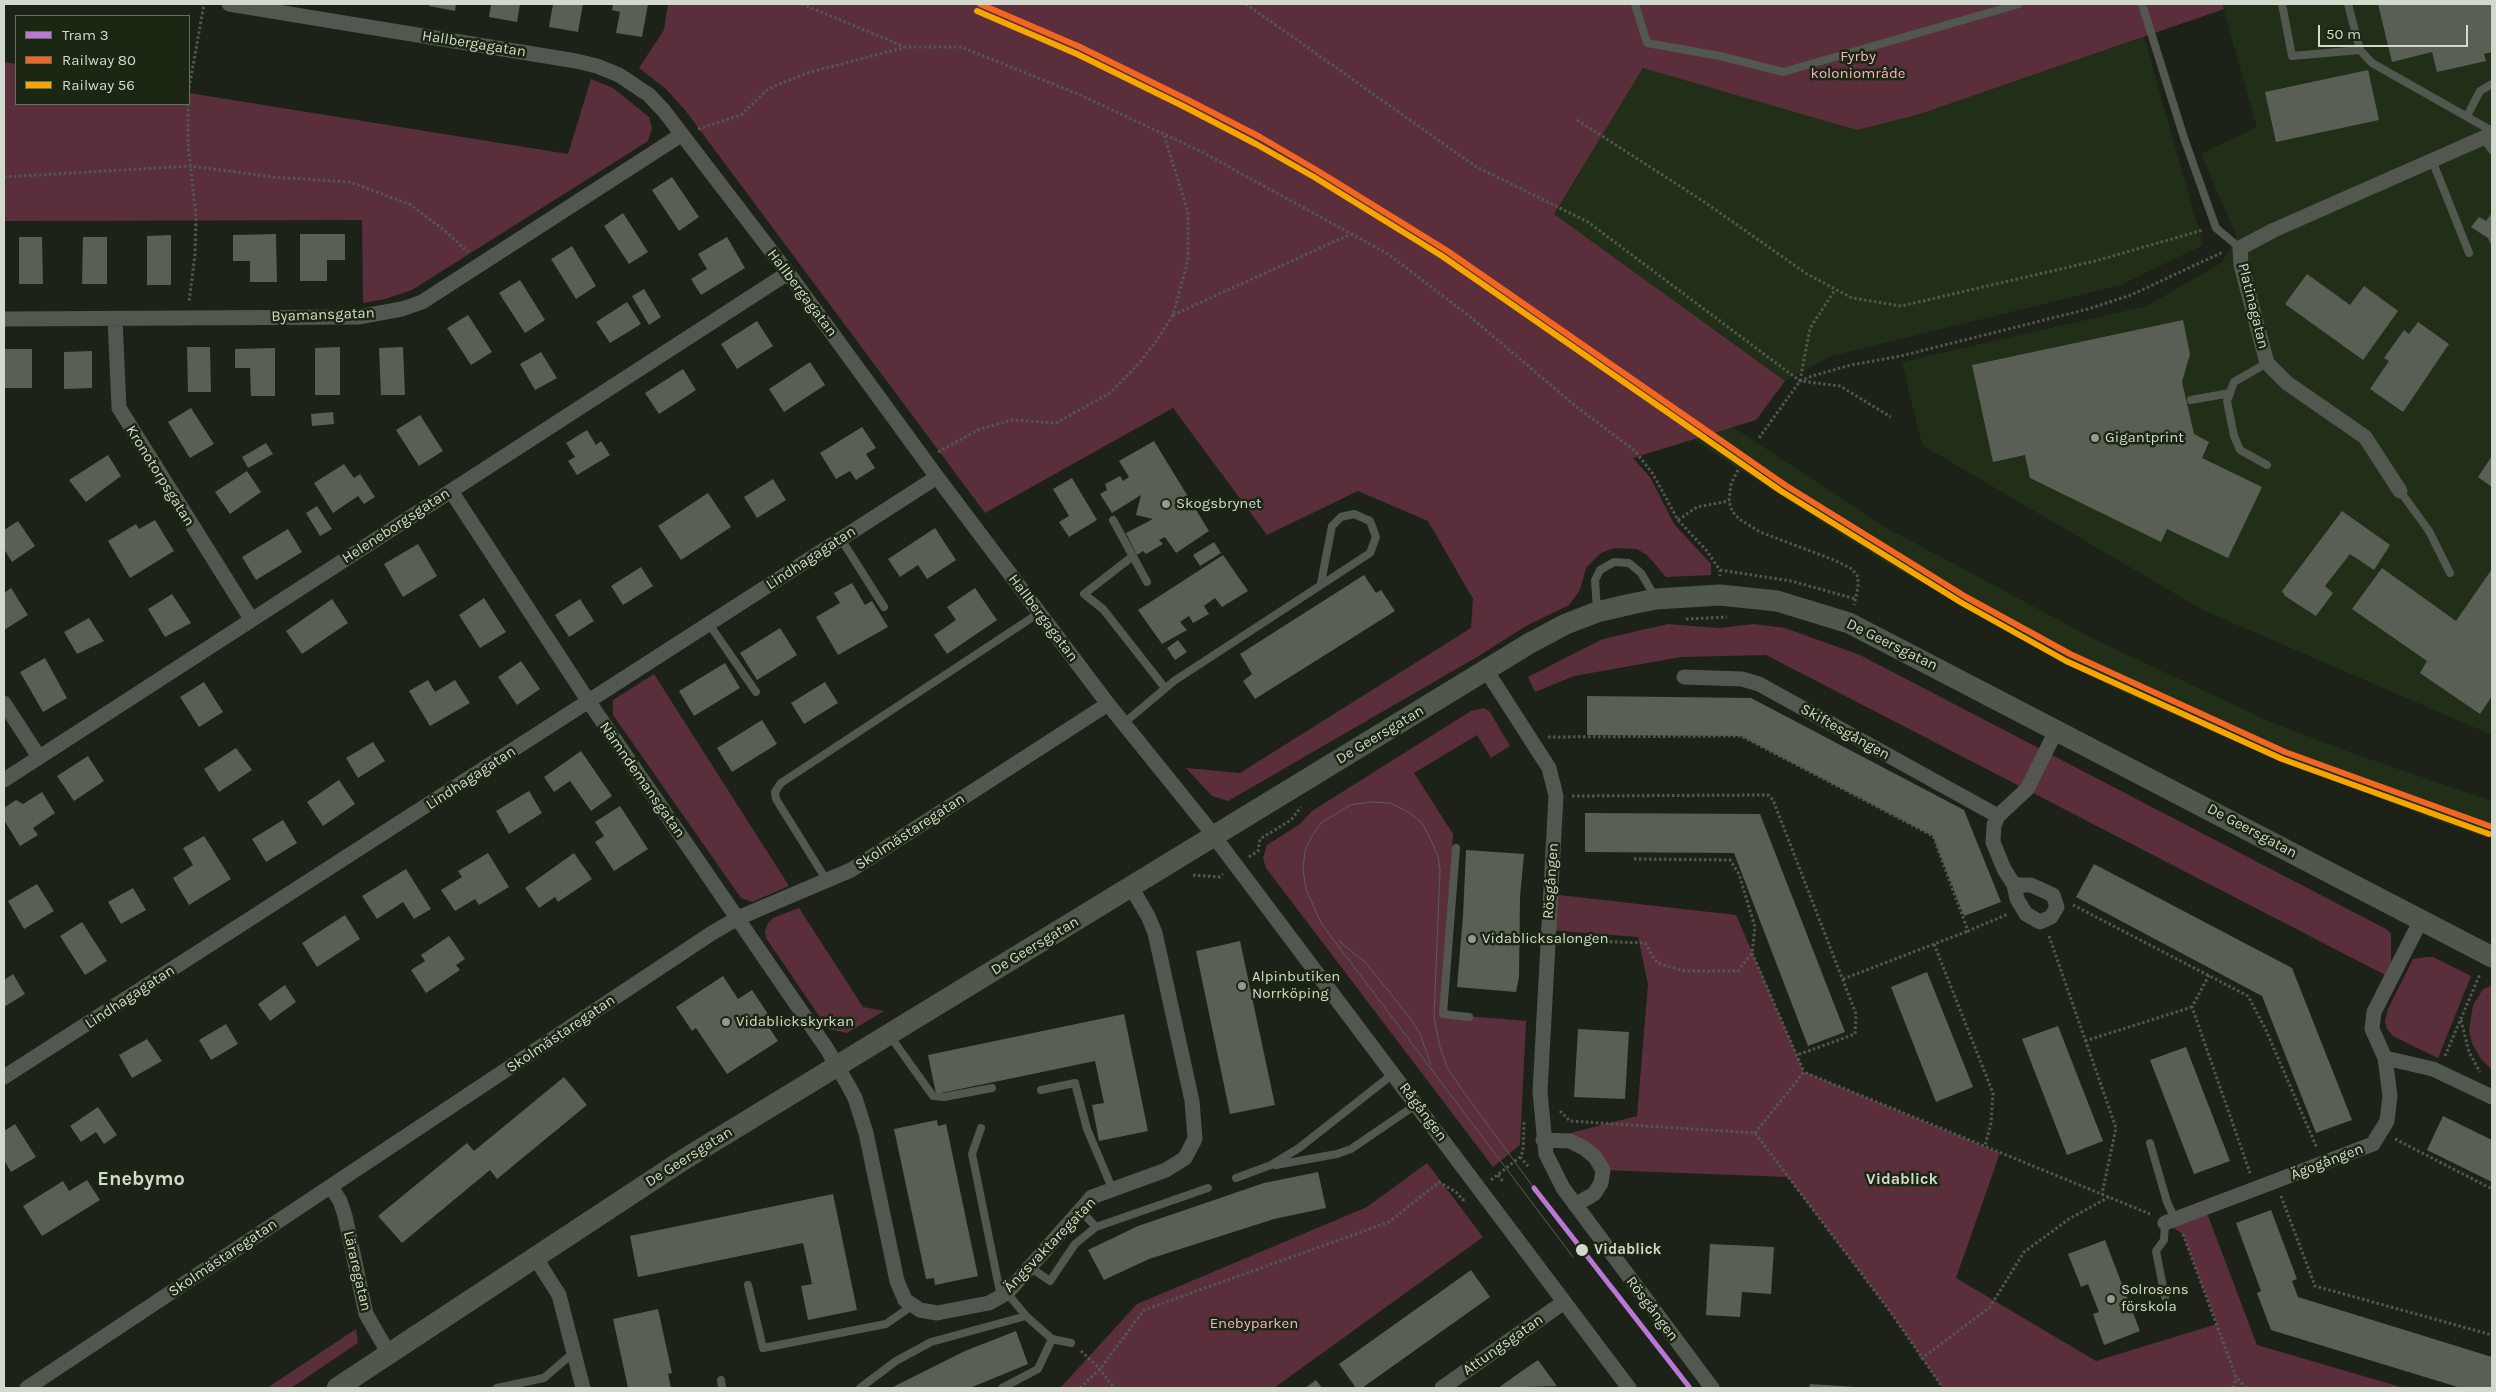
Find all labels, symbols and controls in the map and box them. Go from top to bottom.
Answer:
legend [15,15,190,105]
scale bar [2321,15,2471,47]
text: 50 m [2326,25,2361,43]
text: Tram 3 [62,26,109,44]
street label: Hallbergagatan [421,27,527,61]
park label: Fyrby koloniområde [1810,48,1906,83]
text: Railway 80 [62,51,136,69]
text: Railway 56 [62,76,135,94]
street label: Hallbergagatan [763,246,841,340]
street label: Platinagatan [2234,261,2272,351]
street label: Byamansgatan [271,304,375,326]
street label: Kronotorpsgatan [122,422,198,530]
place label: Gigantprint [2105,429,2184,447]
marker: Gigantprint [2089,432,2101,444]
street label: Heleneborgsgatan [339,484,453,568]
place label: Skogsbrynet [1176,495,1262,513]
marker: Skogsbrynet [1160,498,1172,510]
street label: Lindhagagatan [763,522,859,594]
street label: Hallbergagatan [1004,571,1082,665]
street label: De Geersgatan [1843,615,1941,675]
street label: Skiftesgången [1797,700,1893,764]
street label: De Geersgatan [1333,702,1427,768]
street label: Nämndemansgatan [595,719,689,841]
street label: Lindhagagatan [423,742,519,814]
street label: Skolmästaregatan [852,790,968,874]
street label: De Geersgatan [2204,800,2300,862]
street label: Rösgången [1539,842,1563,920]
street label: De Geersgatan [988,913,1082,979]
place label: Vidablicksalongen [1482,930,1609,948]
marker: Vidablicksalongen [1466,933,1478,945]
street label: Lindhagagatan [82,961,178,1033]
place label: Alpinbutiken Norrköping [1252,968,1340,1003]
marker: Alpinbutiken Norrköping [1236,980,1248,992]
street label: Skolmästaregatan [503,991,619,1077]
place label: Vidablickskyrkan [736,1013,854,1031]
marker: Vidablickskyrkan [720,1016,732,1028]
street label: Rågången [1395,1079,1451,1145]
street label: De Geersgatan [642,1123,736,1191]
street label: Ägogången [2288,1140,2366,1184]
district label: Enebymo [97,1167,185,1191]
district label: Vidablick [1866,1169,1938,1189]
street label: Ängsvaktaregatan [1000,1194,1100,1296]
street label: Skolmästaregatan [165,1215,281,1301]
street label: Läraregatan [339,1229,375,1313]
place label: Vidablick [1594,1241,1661,1259]
marker: Vidablick [1574,1242,1590,1258]
street label: Rösgången [1622,1273,1682,1345]
place label: Solrosens förskola [2121,1281,2189,1316]
marker: Solrosens förskola [2105,1293,2117,1305]
street label: Attungsgatan [1459,1311,1547,1379]
park label: Enebyparken [1210,1315,1298,1333]

